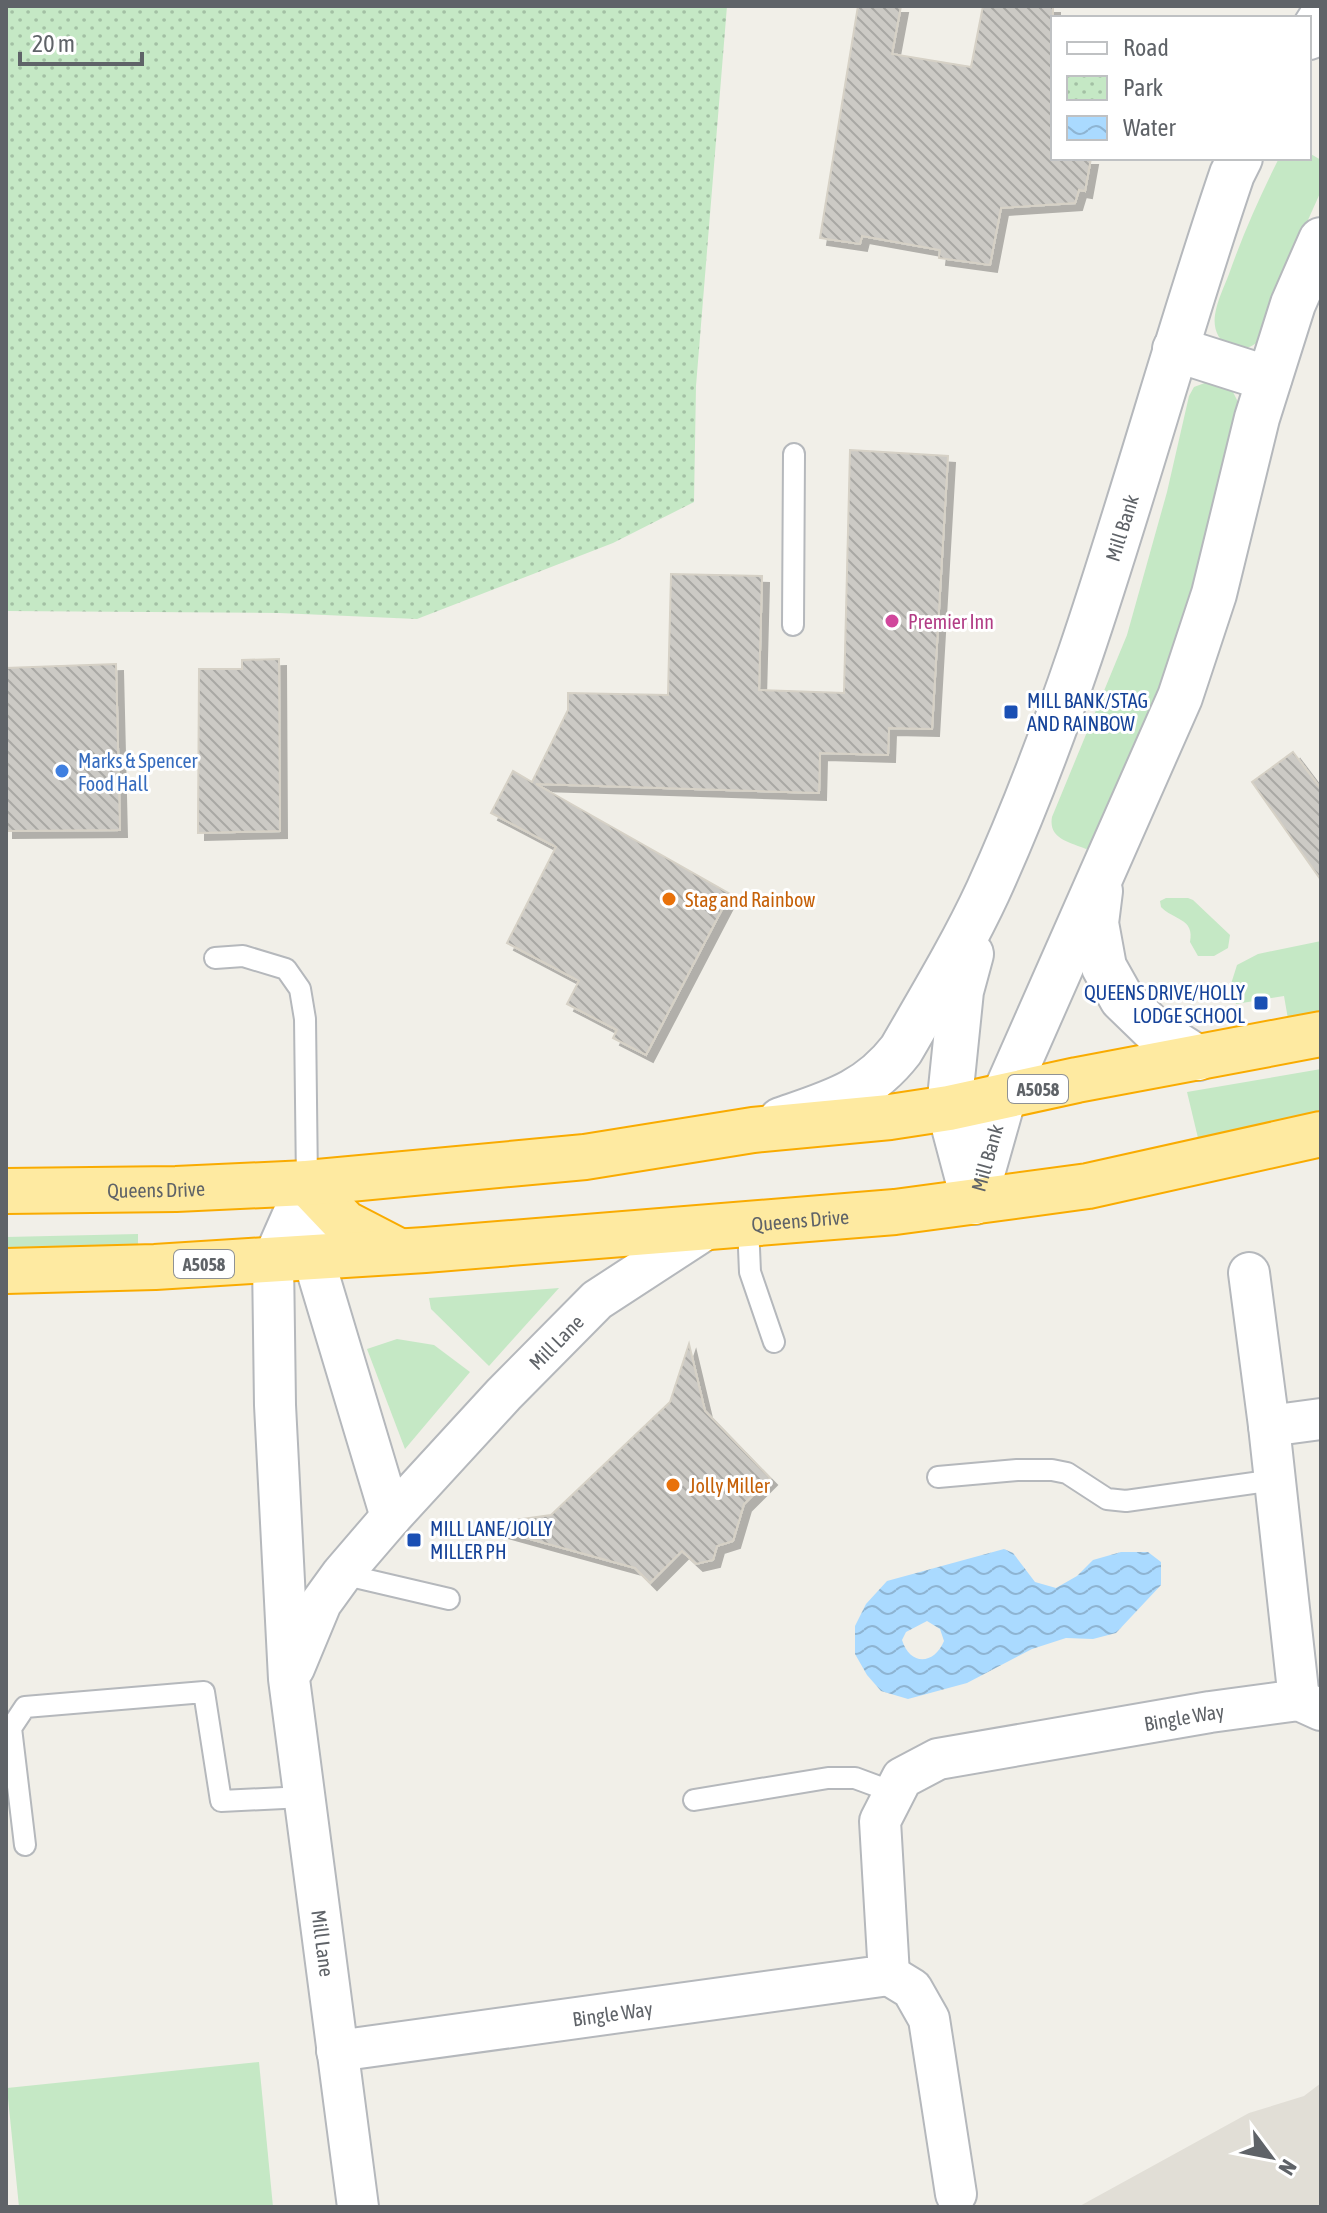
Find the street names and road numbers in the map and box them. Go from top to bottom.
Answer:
street label: Mill Bank [1100,491,1143,564]
road number: A5058 [1008,1075,1068,1103]
street label: Mill Bank [966,1121,1007,1194]
street label: Queens Drive [107,1176,205,1201]
street label: Queens Drive [751,1204,850,1235]
road number: A5058 [174,1250,234,1278]
street label: Mill Lane [524,1310,588,1374]
street label: Bingle Way [1142,1699,1225,1735]
street label: Mill Lane [308,1908,339,1978]
street label: Bingle Way [571,1996,654,2030]

